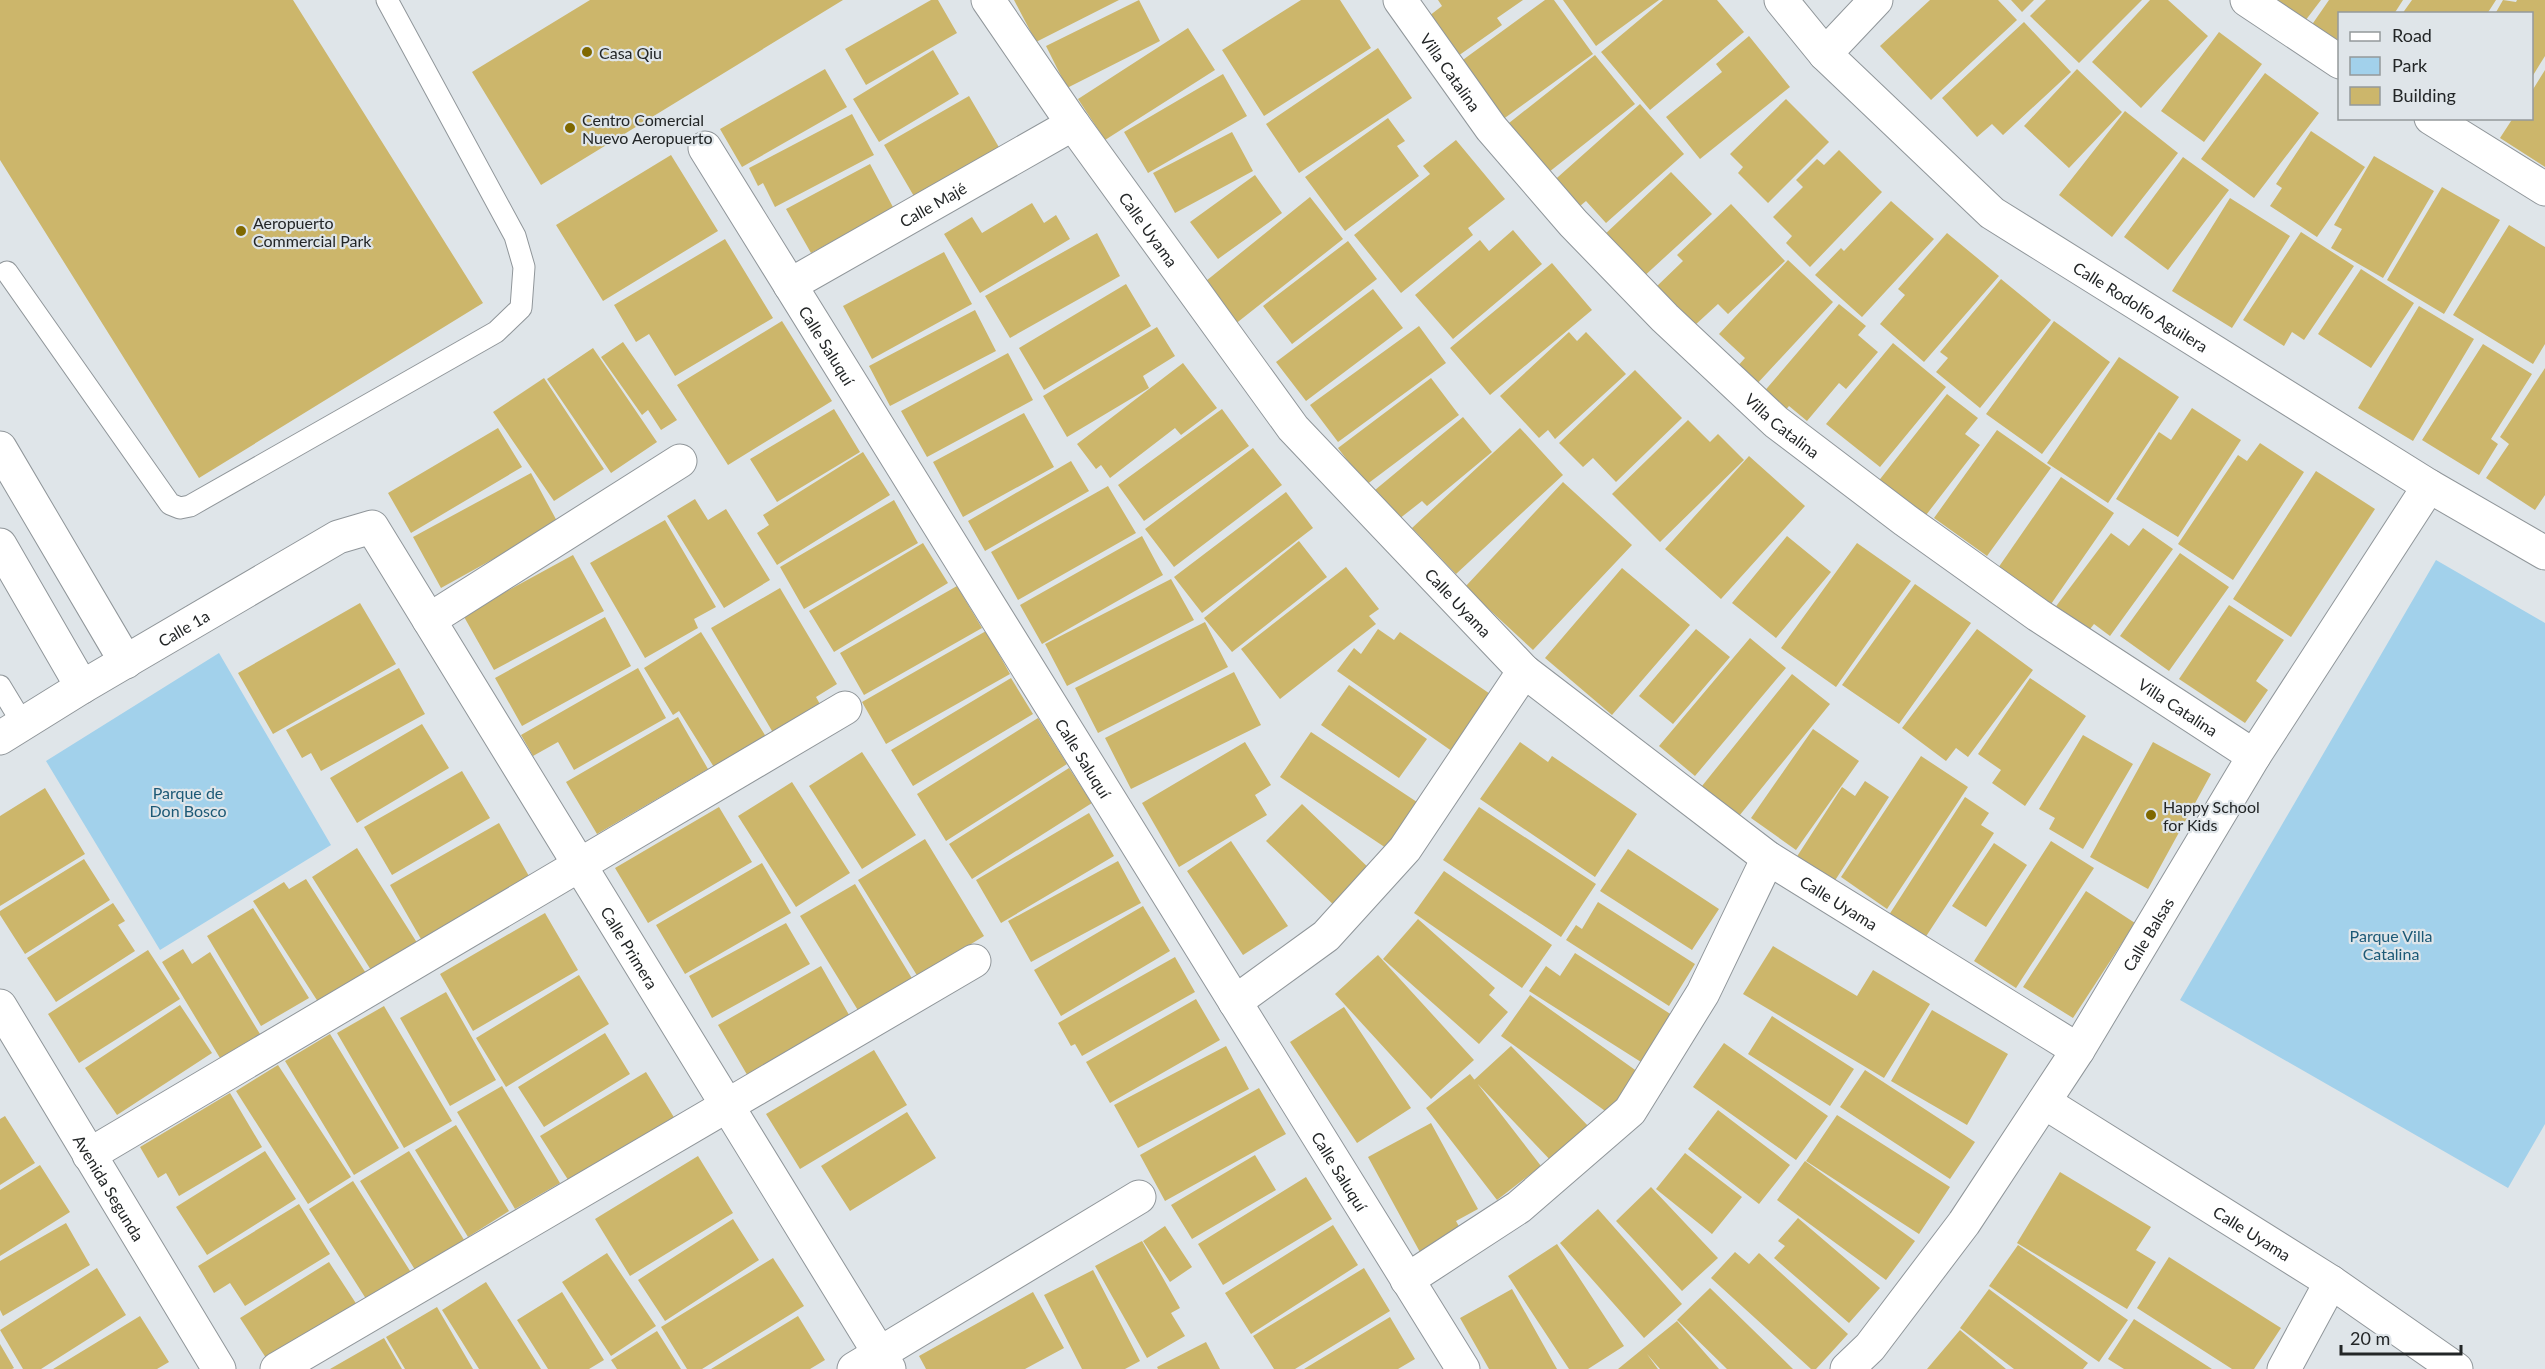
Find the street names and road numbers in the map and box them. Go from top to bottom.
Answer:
street label: Villa Catalina [1417,29,1485,114]
street label: Calle Majé [896,177,969,230]
street label: Calle Uyama [1116,188,1182,270]
street label: Calle Rodolfo Aguilera [2070,257,2212,355]
street label: Calle Saluquí [796,302,860,389]
street label: Villa Catalina [1741,389,1824,461]
street label: Calle Uyama [1422,564,1496,641]
street label: Calle 1a [154,605,212,650]
street label: Villa Catalina [2135,674,2222,739]
street label: Calle Saluquí [1052,715,1116,802]
street label: Calle Uyama [1797,871,1881,933]
street label: Calle Balsas [2118,893,2177,974]
street label: Calle Primera [598,903,663,992]
street label: Calle Saluquí [1308,1128,1372,1215]
street label: Avenida Segunda [70,1131,149,1244]
street label: Calle Uyama [2210,1201,2295,1264]

